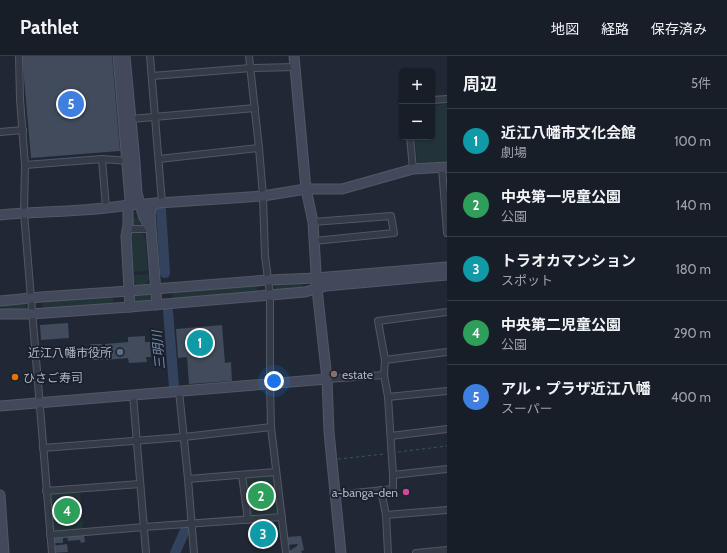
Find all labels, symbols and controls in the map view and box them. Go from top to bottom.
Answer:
text: Pathlet [20,16,79,39]
text: 地図 [551,20,579,38]
text: 経路 [601,20,629,38]
text: 保存済み [651,20,707,38]
map controls [399,68,435,140]
button: + [399,68,435,104]
text: 周辺 [463,74,497,94]
text: 5件 [691,75,711,91]
pin: 5 [58,89,84,119]
button: − [399,104,435,140]
text: 近江八幡市文化会館 [501,124,636,142]
text: 1 [474,133,478,149]
text: 100 m [674,133,711,149]
text: 劇場 [501,144,527,160]
text: 中央第一児童公園 [501,188,621,206]
text: 2 [473,197,479,213]
text: 140 m [676,197,711,213]
text: 公園 [501,208,527,224]
text: トラオカマンション [501,252,636,270]
text: 3 [472,261,480,277]
text: 180 m [675,261,711,277]
text: スポット [501,272,553,288]
text: 中央第二児童公園 [501,316,621,334]
text: 4 [472,325,480,341]
text: 290 m [673,325,711,341]
water label: 三明川 [148,328,168,370]
pin: 1 [187,328,213,358]
text: 公園 [501,336,527,352]
place label: 近江八幡市役所 [28,345,112,360]
marker: 近江八幡市役所 [115,347,125,357]
place label: estate [342,367,373,382]
marker: estate [329,369,339,379]
place label: ひさご寿司 [23,370,83,385]
your location [264,371,284,391]
marker: ひさご寿司 [10,372,20,382]
text: アル・プラザ近江八幡 [501,380,651,398]
text: 5 [473,389,479,405]
text: 400 m [671,389,711,405]
text: スーパー [501,400,553,416]
pin: 2 [248,481,274,511]
place label: a-banga-den [332,485,398,500]
marker: a-banga-den [401,487,411,497]
pin: 4 [54,496,80,526]
pin: 3 [250,519,276,549]

